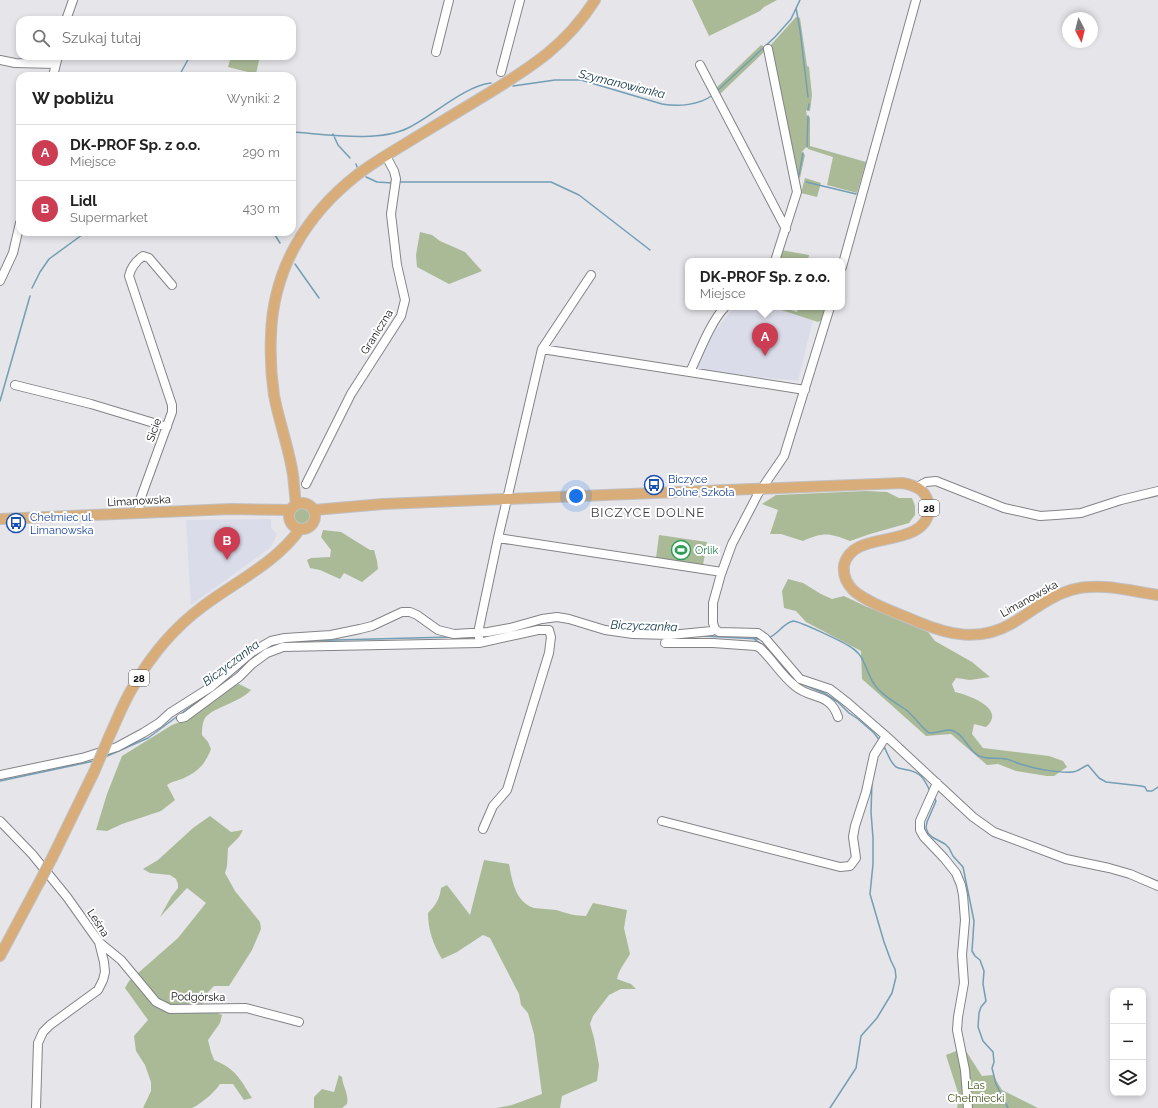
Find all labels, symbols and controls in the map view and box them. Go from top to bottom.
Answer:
north arrow [1062,12,1098,48]
search box [16,16,296,60]
icon: search [30,27,52,49]
text: Szukaj tutaj [62,29,141,47]
water label: Szymanowianka [576,66,667,102]
text: W pobliżu [32,88,114,108]
text: Wyniki: 2 [227,91,280,106]
text: DK-PROF Sp. z o.o. [70,136,200,154]
text: A [41,145,49,160]
text: 290 m [242,145,280,160]
text: Miejsce [70,154,116,169]
text: Lidl [70,192,97,210]
text: B [41,201,49,216]
text: 430 m [243,201,280,216]
text: Supermarket [70,210,148,225]
popup [685,258,845,310]
text: DK-PROF Sp. z o.o. [700,268,830,286]
text: Miejsce [700,286,746,301]
street label: Graniczna [358,307,396,357]
pin: A [752,323,778,356]
street label: Sicie [144,416,164,443]
place label: Biczyce Dolne Szkoła [668,473,734,499]
bus stop icon: Biczyce Dolne Szkoła [643,474,665,496]
your location [566,486,586,506]
street label: Limanowska [107,493,171,509]
road number: 28 [919,500,939,516]
district label: BICZYCE DOLNE [591,505,705,520]
place label: Chełmiec ul. Limanowska [30,511,94,537]
bus stop icon: Chełmiec ul. Limanowska [5,512,27,534]
pin: B [214,527,240,560]
sports icon: Orlik [670,539,692,561]
place label: Orlik [695,544,718,557]
street label: Limanowska [998,578,1060,620]
water label: Biczyczanka [610,618,678,634]
water label: Biczyczanka [200,637,262,689]
road number: 28 [129,670,149,686]
street label: Leśna [84,907,112,939]
map controls [1110,988,1146,1096]
button: + [1110,988,1146,1024]
street label: Podgórska [171,990,225,1004]
button: − [1110,1024,1146,1060]
button: layers [1110,1060,1146,1096]
park label: Las Chełmiecki [948,1079,1004,1105]

